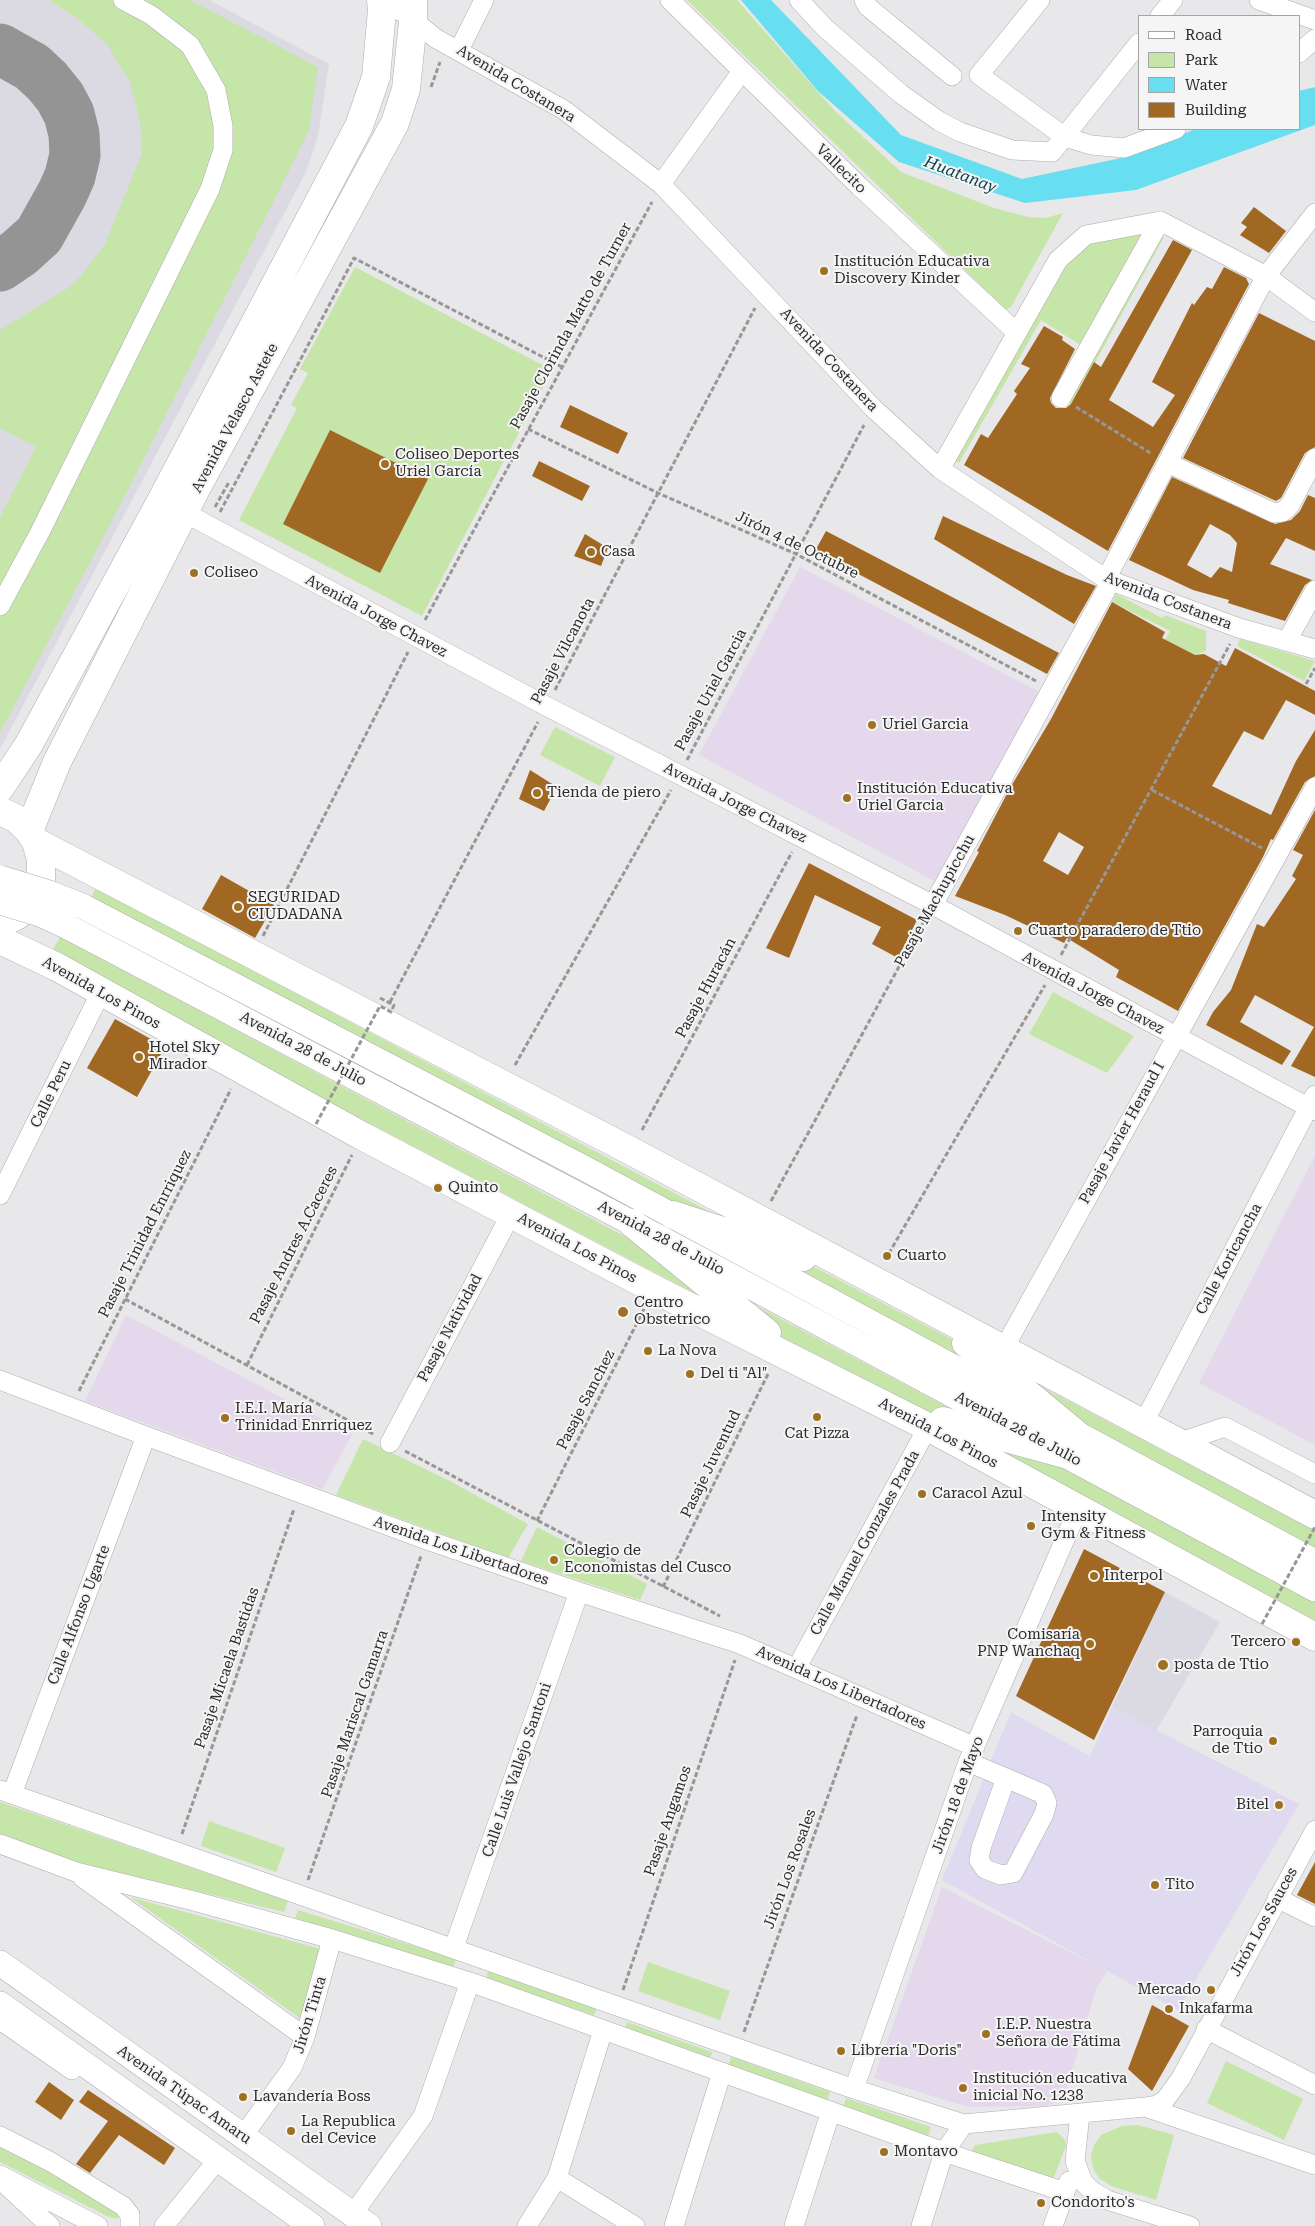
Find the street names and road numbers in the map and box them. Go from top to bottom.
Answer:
street label: Avenida Costanera [453,41,579,127]
street label: Vallecito [812,141,870,197]
street label: Pasaje Clorinda Matto de Turner [507,220,635,432]
street label: Avenida Costanera [776,304,882,416]
street label: Avenida Velasco Astete [188,340,282,496]
street label: Jirón 4 de Octubre [732,507,862,583]
street label: Avenida Costanera [1102,568,1234,634]
street label: Avenida Jorge Chavez [302,571,450,661]
street label: Pasaje Vilcanota [527,595,599,707]
street label: Pasaje Uriel Garcia [671,626,751,754]
street label: Avenida Jorge Chavez [661,759,809,847]
street label: Pasaje Machupicchu [891,832,979,970]
street label: Pasaje Huracán [672,935,740,1041]
street label: Avenida Jorge Chavez [1019,948,1167,1038]
street label: Avenida Los Pinos [39,953,163,1033]
street label: Avenida 28 de Julio [236,1008,370,1090]
street label: Calle Peru [27,1057,75,1131]
street label: Pasaje Javier Heraud I [1075,1059,1169,1207]
street label: Pasaje Trinidad Enrriquez [95,1147,195,1321]
street label: Pasaje Andres A.Caceres [246,1163,342,1327]
street label: Avenida 28 de Julio [594,1197,728,1279]
street label: Calle Koricancha [1192,1200,1266,1318]
street label: Avenida Los Pinos [514,1209,640,1287]
street label: Pasaje Natividad [414,1271,486,1385]
street label: Pasaje Sanchez [553,1347,619,1453]
street label: Avenida 28 de Julio [951,1388,1085,1470]
street label: Avenida Los Pinos [875,1394,1001,1472]
street label: Pasaje Juventud [677,1407,745,1521]
street label: Calle Manuel Gonzales Prada [806,1447,924,1639]
street label: Avenida Los Libertadores [371,1513,551,1589]
street label: Calle Alfonso Ugarte [44,1543,114,1687]
street label: Pasaje Micaela Bastidas [191,1585,263,1751]
street label: Pasaje Mariscal Gamarra [318,1628,392,1800]
street label: Avenida Los Libertadores [753,1642,929,1734]
street label: Calle Luis Vallejo Santoni [479,1680,555,1860]
street label: Jirón 18 de Mayo [928,1734,988,1856]
street label: Pasaje Angamos [641,1763,695,1879]
street label: Jirón Los Rosales [760,1807,820,1931]
street label: Jirón Los Sauces [1227,1864,1301,1980]
street label: Jirón Tinta [290,1974,330,2056]
street label: Avenida Túpac Amaru [113,2042,255,2148]

